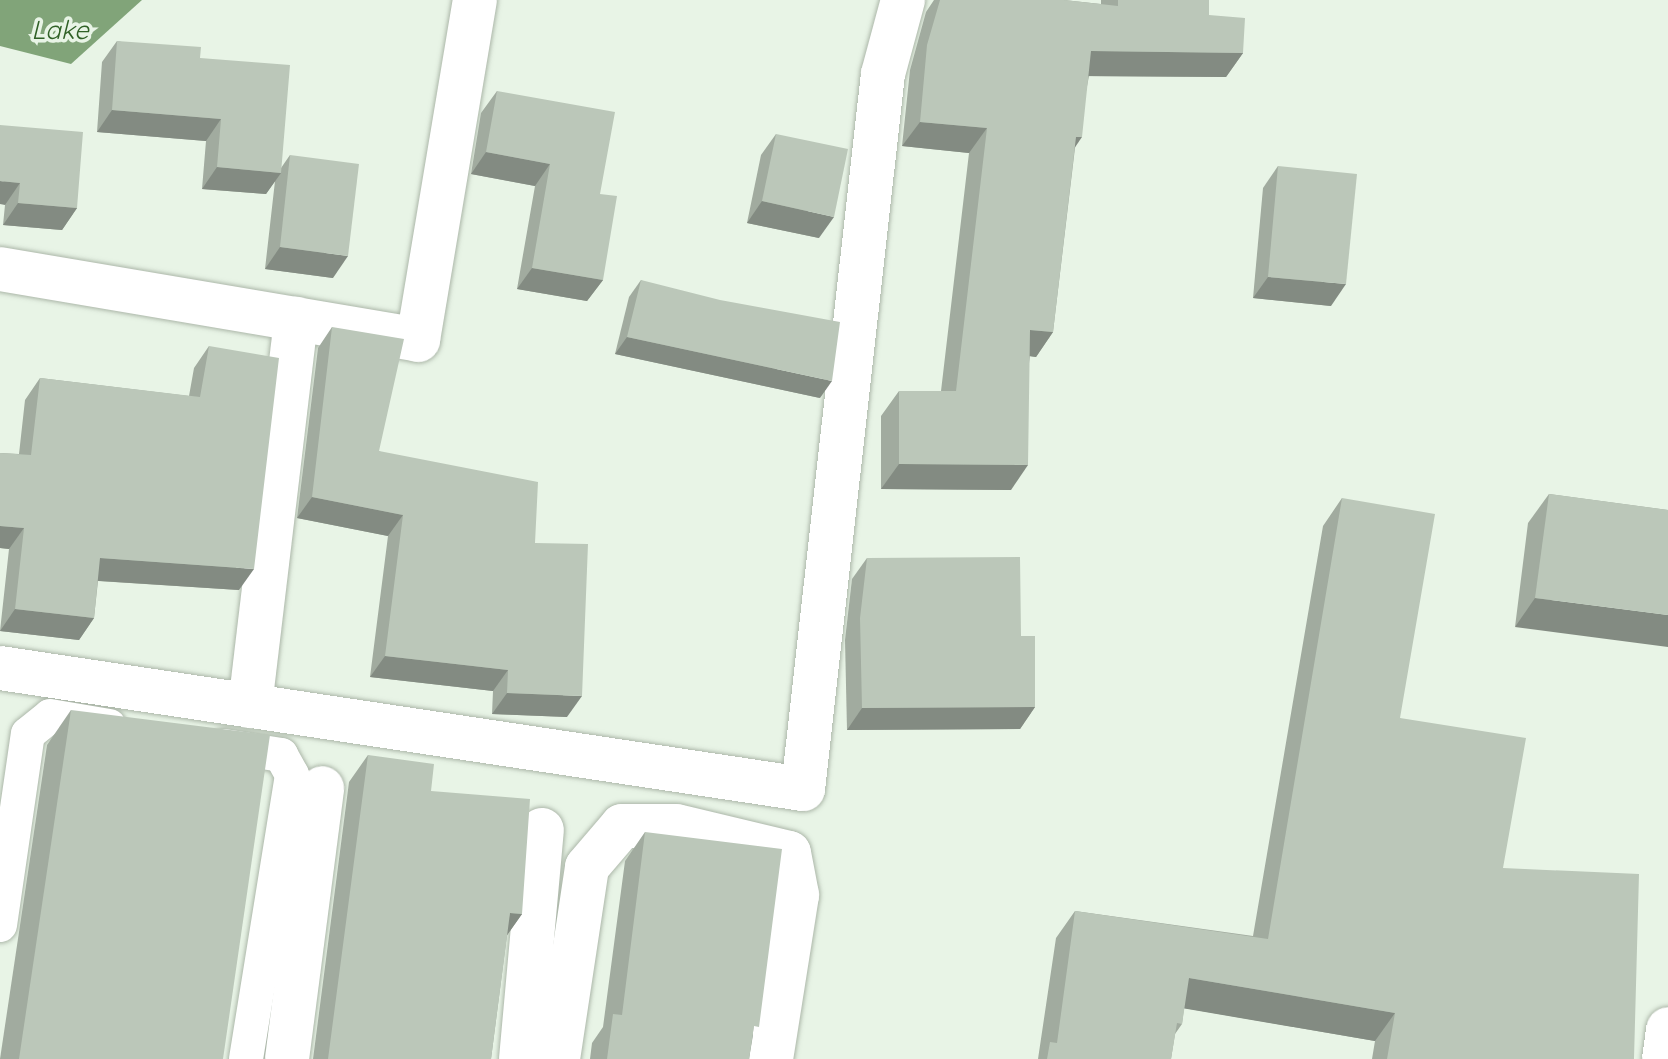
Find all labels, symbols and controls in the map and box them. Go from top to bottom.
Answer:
water label: Lake [31,14,89,46]

